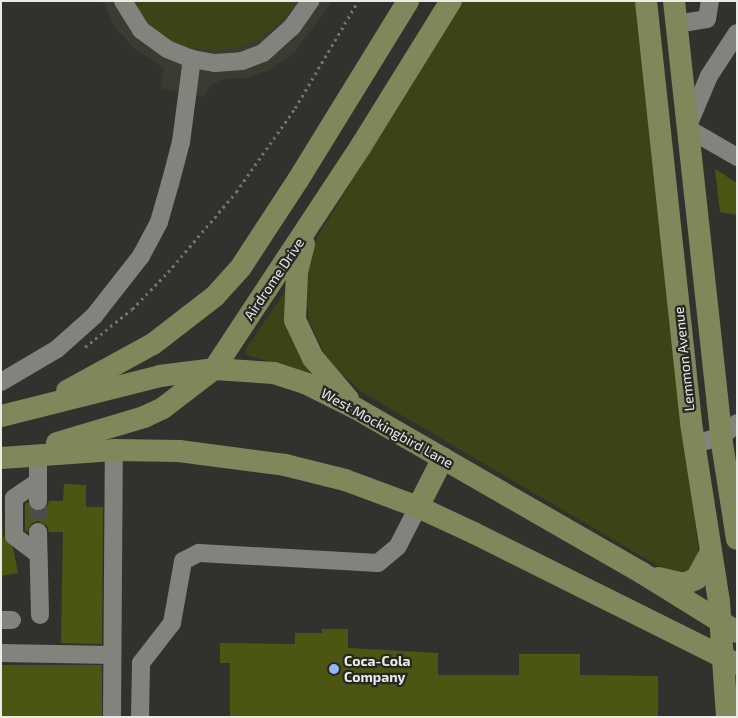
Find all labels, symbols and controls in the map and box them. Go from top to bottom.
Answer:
street label: Airdrome Drive [240,235,308,323]
street label: Lemmon Avenue [670,306,698,412]
street label: West Mockingbird Lane [318,385,456,471]
place label: Coca-Cola Company [344,653,410,686]
marker: Coca-Cola Company [328,663,340,675]

